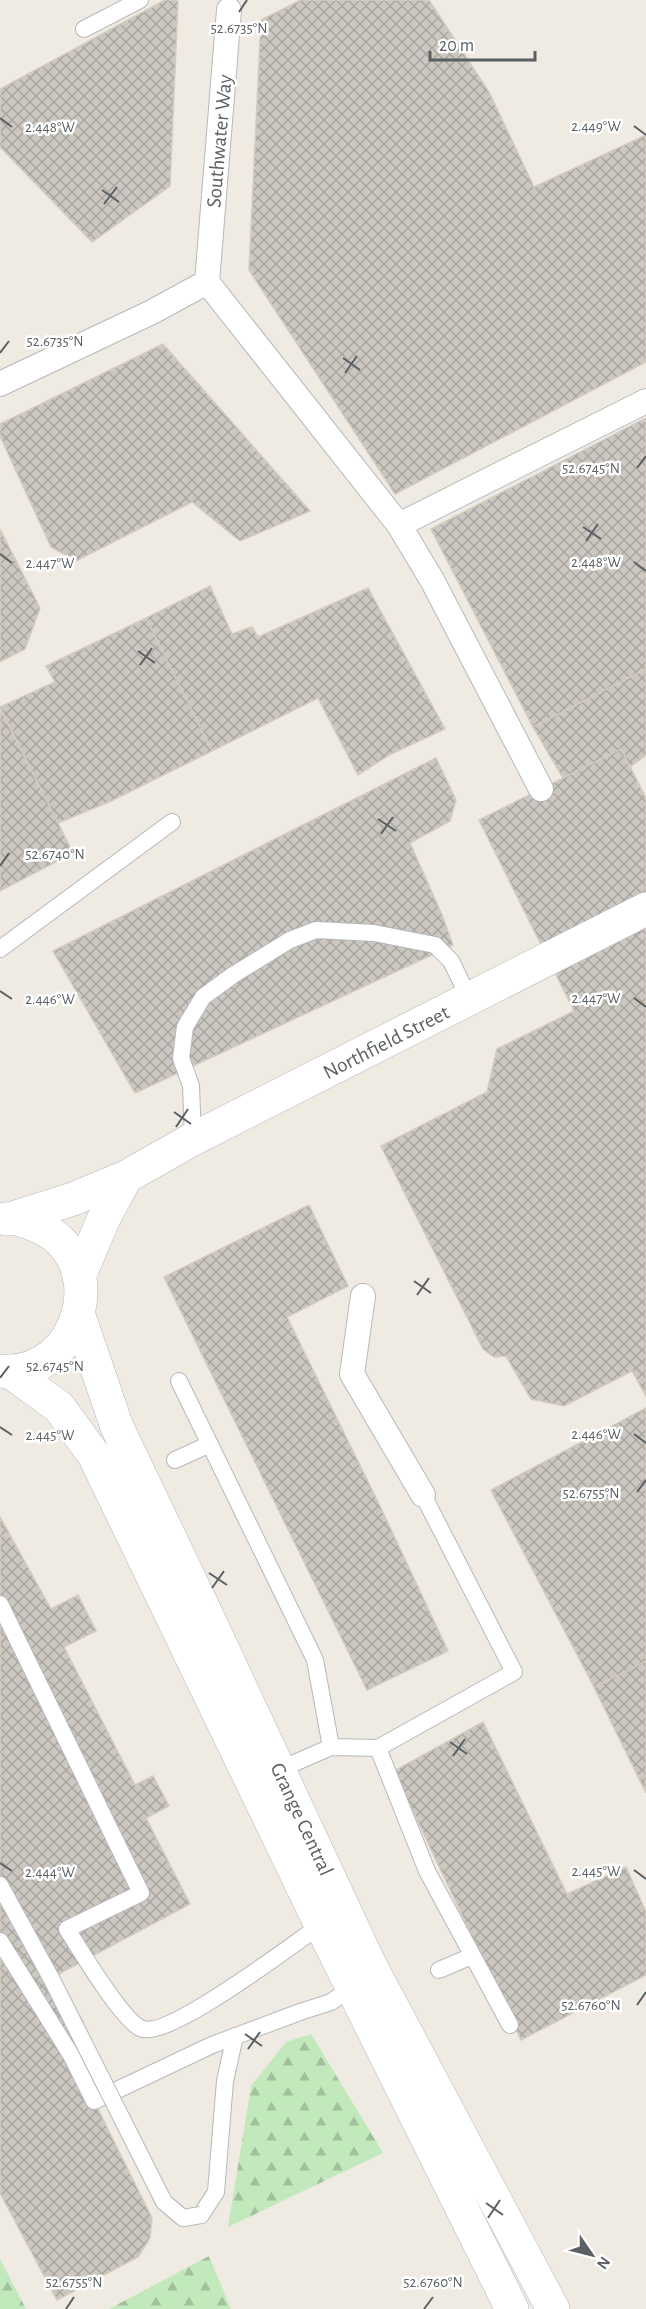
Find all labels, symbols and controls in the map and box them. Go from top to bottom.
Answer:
text: 52.6735°N [211,21,267,36]
scale bar [430,24,535,62]
text: 20 m [439,37,474,55]
street label: Southwater Way [203,74,236,209]
text: 2.449°W [571,119,621,134]
text: 2.448°W [25,120,75,135]
text: 52.6735°N [27,334,83,349]
text: 52.6745°N [562,461,620,476]
text: 2.448°W [571,555,621,570]
text: 2.447°W [26,556,75,571]
text: 52.6740°N [25,847,85,862]
text: 2.447°W [572,991,621,1006]
text: 2.446°W [25,992,75,1007]
street label: Northfield Street [320,1002,453,1083]
text: 52.6745°N [26,1359,84,1374]
text: 2.446°W [571,1427,621,1442]
text: 2.445°W [26,1428,75,1443]
text: 52.6755°N [562,1486,620,1501]
street label: Grange Central [266,1760,337,1879]
text: 2.445°W [572,1864,621,1879]
text: 2.444°W [25,1865,76,1880]
text: 52.6760°N [561,1998,621,2013]
north arrow [562,2225,622,2285]
text: N [594,2254,613,2272]
text: 52.6755°N [45,2275,103,2290]
text: 52.6760°N [403,2275,463,2290]

